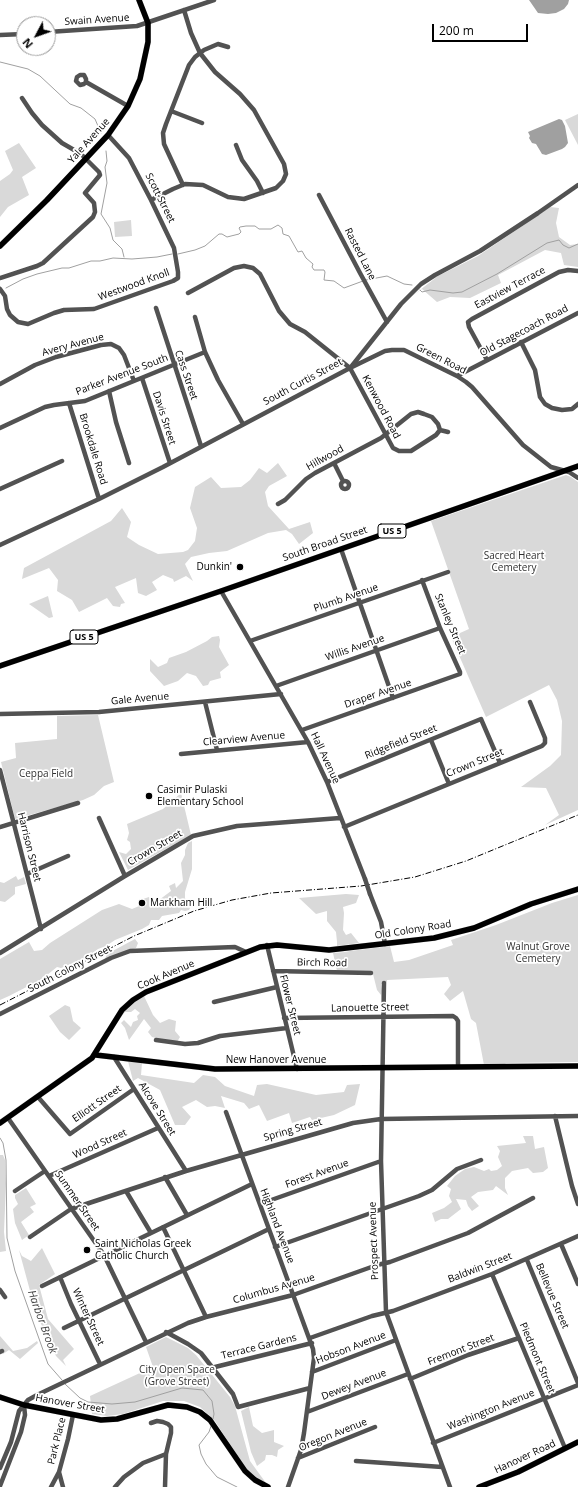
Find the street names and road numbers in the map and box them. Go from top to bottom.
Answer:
street label: Swain Avenue [64,12,130,28]
street label: Yale Avenue [66,116,112,166]
street label: Scott Street [142,171,178,225]
street label: Rasted Lane [342,226,378,282]
street label: Eastview Terrace [473,264,547,312]
street label: Westwood Knoll [97,267,171,303]
street label: Old Stagecoach Road [478,303,570,359]
street label: Avery Avenue [41,331,105,359]
street label: Green Road [414,341,468,377]
street label: Cass Street [172,349,200,401]
street label: Parker Avenue South [74,352,170,398]
street label: South Curtis Street [261,356,345,408]
street label: Kenwood Road [359,373,403,441]
street label: Davis Street [150,390,178,446]
street label: Brookdale Road [76,412,110,486]
street label: Hillwood [304,443,346,473]
street label: South Broad Street [281,524,369,564]
road number: US 5 [378,524,406,538]
street label: Plumb Avenue [312,581,380,615]
street label: Stanley Street [432,592,468,656]
road number: US 5 [70,630,98,644]
street label: Willis Avenue [324,632,386,664]
street label: Draper Avenue [343,677,413,711]
street label: Gale Avenue [110,690,170,708]
street label: Ridgefield Street [363,722,439,762]
street label: Clearview Avenue [202,729,286,749]
street label: Hall Avenue [308,730,342,786]
street label: Crown Street [445,746,505,780]
street label: Harrison Street [15,811,43,883]
street label: Crown Street [126,828,184,868]
street label: Old Colony Road [374,918,452,942]
street label: South Colony Street [26,943,114,995]
street label: Birch Road [297,957,347,969]
street label: Cook Avenue [136,958,196,992]
street label: Flower Street [277,974,303,1036]
street label: Lanouette Street [331,1001,409,1015]
street label: New Hanover Avenue [226,1054,326,1066]
street label: Alcove Street [136,1080,178,1138]
street label: Elliott Street [70,1083,124,1125]
street label: Spring Street [262,1116,324,1144]
street label: Wood Street [71,1127,129,1161]
street label: Forest Avenue [284,1157,350,1191]
street label: Summer Street [52,1169,102,1233]
street label: Highland Avenue [257,1187,297,1265]
street label: Prospect Avenue [367,1202,381,1280]
street label: Baldwin Street [446,1250,514,1286]
street label: Bellevue Street [533,1261,571,1331]
street label: Columbus Avenue [232,1272,316,1306]
street label: Winter Street [70,1287,106,1347]
street label: Piedmont Street [517,1321,557,1395]
street label: Hobson Avenue [314,1329,388,1367]
street label: Terrace Gardens [220,1332,298,1362]
street label: Fremont Street [426,1332,496,1368]
street label: Dewey Avenue [320,1367,388,1403]
street label: Washington Avenue [446,1387,536,1433]
street label: Hanover Street [34,1392,106,1416]
street label: Park Place [45,1416,69,1466]
street label: Oregon Avenue [297,1416,369,1454]
street label: Hanover Road [492,1438,558,1476]

